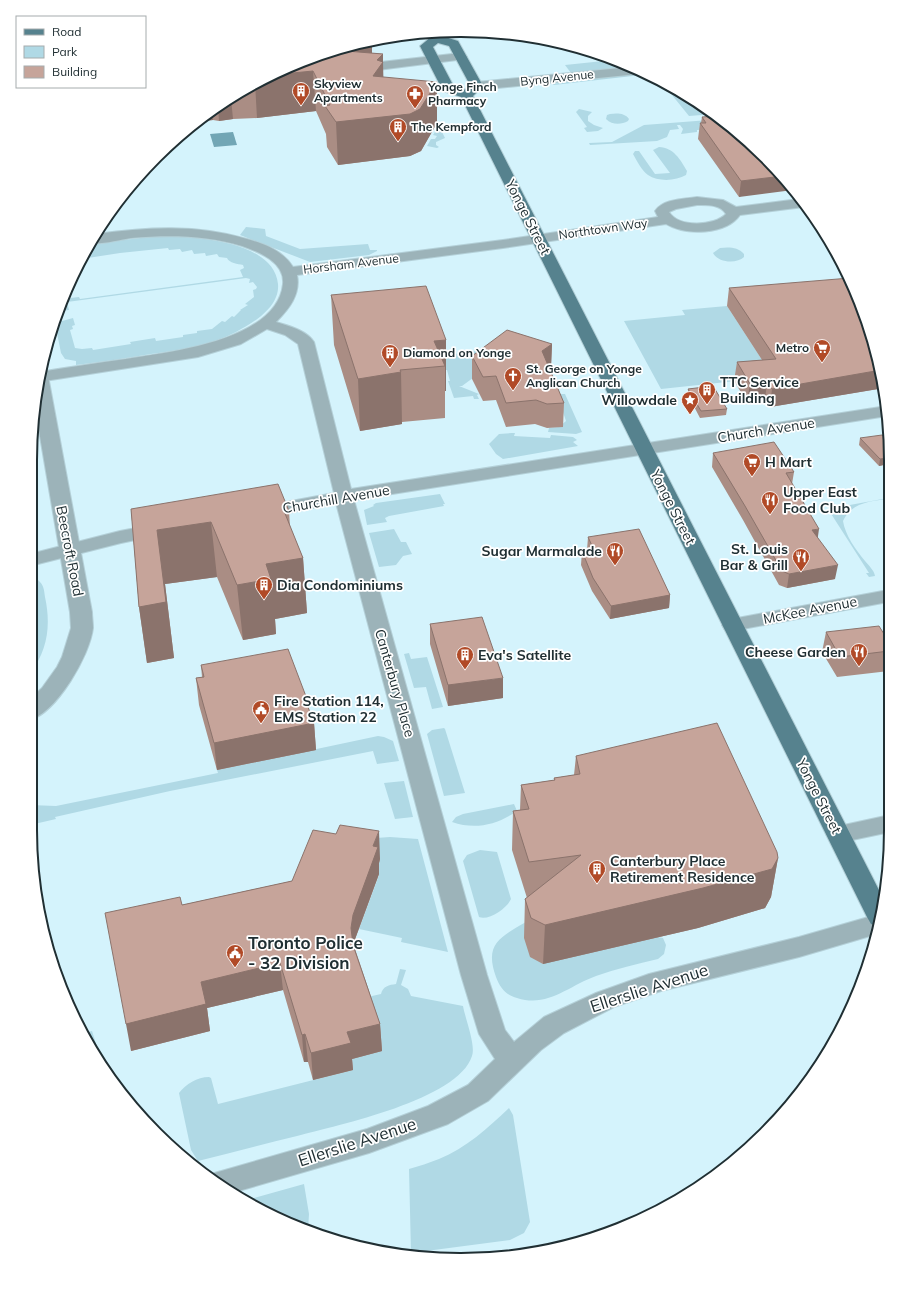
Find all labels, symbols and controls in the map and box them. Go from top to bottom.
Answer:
legend [16,16,146,88]
text: Road [52,24,81,39]
text: Park [52,44,78,59]
text: Building [52,64,97,79]
street label: Byng Avenue [519,66,594,89]
place label: Skyview Apartments [314,76,383,105]
place label: Yonge Finch Pharmacy [427,79,497,108]
building icon: Skyview Apartments [291,81,311,106]
pharmacy icon: Yonge Finch Pharmacy [405,84,425,109]
building icon: The Kempford [388,117,408,142]
place label: The Kempford [411,119,492,134]
street label: Yonge Street [501,175,555,258]
street label: Northtown Way [558,215,649,242]
street label: Horsham Avenue [302,250,399,277]
supermarket icon: Metro [812,338,832,363]
place label: Metro [776,340,809,355]
building icon: Diamond on Yonge [380,343,400,368]
place label: Diamond on Yonge [403,345,512,360]
place label: St. George on Yonge Anglican Church [526,361,642,390]
church icon: St. George on Yonge Anglican Church [503,366,523,391]
place label: TTC Service Building [720,373,799,407]
building icon: TTC Service Building [697,380,717,405]
place icon: Willowdale [680,390,700,415]
place label: Willowdale [601,391,677,409]
street label: Church Avenue [716,413,816,447]
supermarket icon: H Mart [742,452,762,477]
place label: H Mart [765,453,812,471]
street label: Yonge Street [646,465,700,548]
street label: Churchill Avenue [281,481,391,517]
place label: Upper East Food Club [783,483,858,517]
restaurant icon: Upper East Food Club [760,490,780,515]
street label: Beecroft Road [52,504,88,598]
place label: St. Louis Bar & Grill [720,540,788,574]
restaurant icon: Sugar Marmalade [605,541,625,566]
place label: Sugar Marmalade [482,542,602,560]
restaurant icon: St. Louis Bar & Grill [791,547,811,572]
building icon: Dia Condominiums [254,575,274,600]
place label: Dia Condominiums [277,576,403,594]
street label: McKee Avenue [762,592,858,628]
street label: Canterbury Place [371,627,419,739]
restaurant icon: Cheese Garden [849,642,869,667]
place label: Cheese Garden [745,643,846,661]
building icon: Eva's Satellite [455,645,475,670]
place label: Eva's Satellite [478,646,571,664]
place label: Fire Station 114, EMS Station 22 [274,692,384,726]
public building icon: Fire Station 114, EMS Station 22 [251,699,271,724]
street label: Yonge Street [792,754,846,837]
place label: Canterbury Place Retirement Residence [610,852,755,886]
building icon: Canterbury Place Retirement Residence [587,859,607,884]
place label: Toronto Police - 32 Division [248,932,363,973]
public building icon: Toronto Police - 32 Division [225,943,245,968]
street label: Ellerslie Avenue [587,959,711,1016]
street label: Ellerslie Avenue [295,1113,419,1170]

